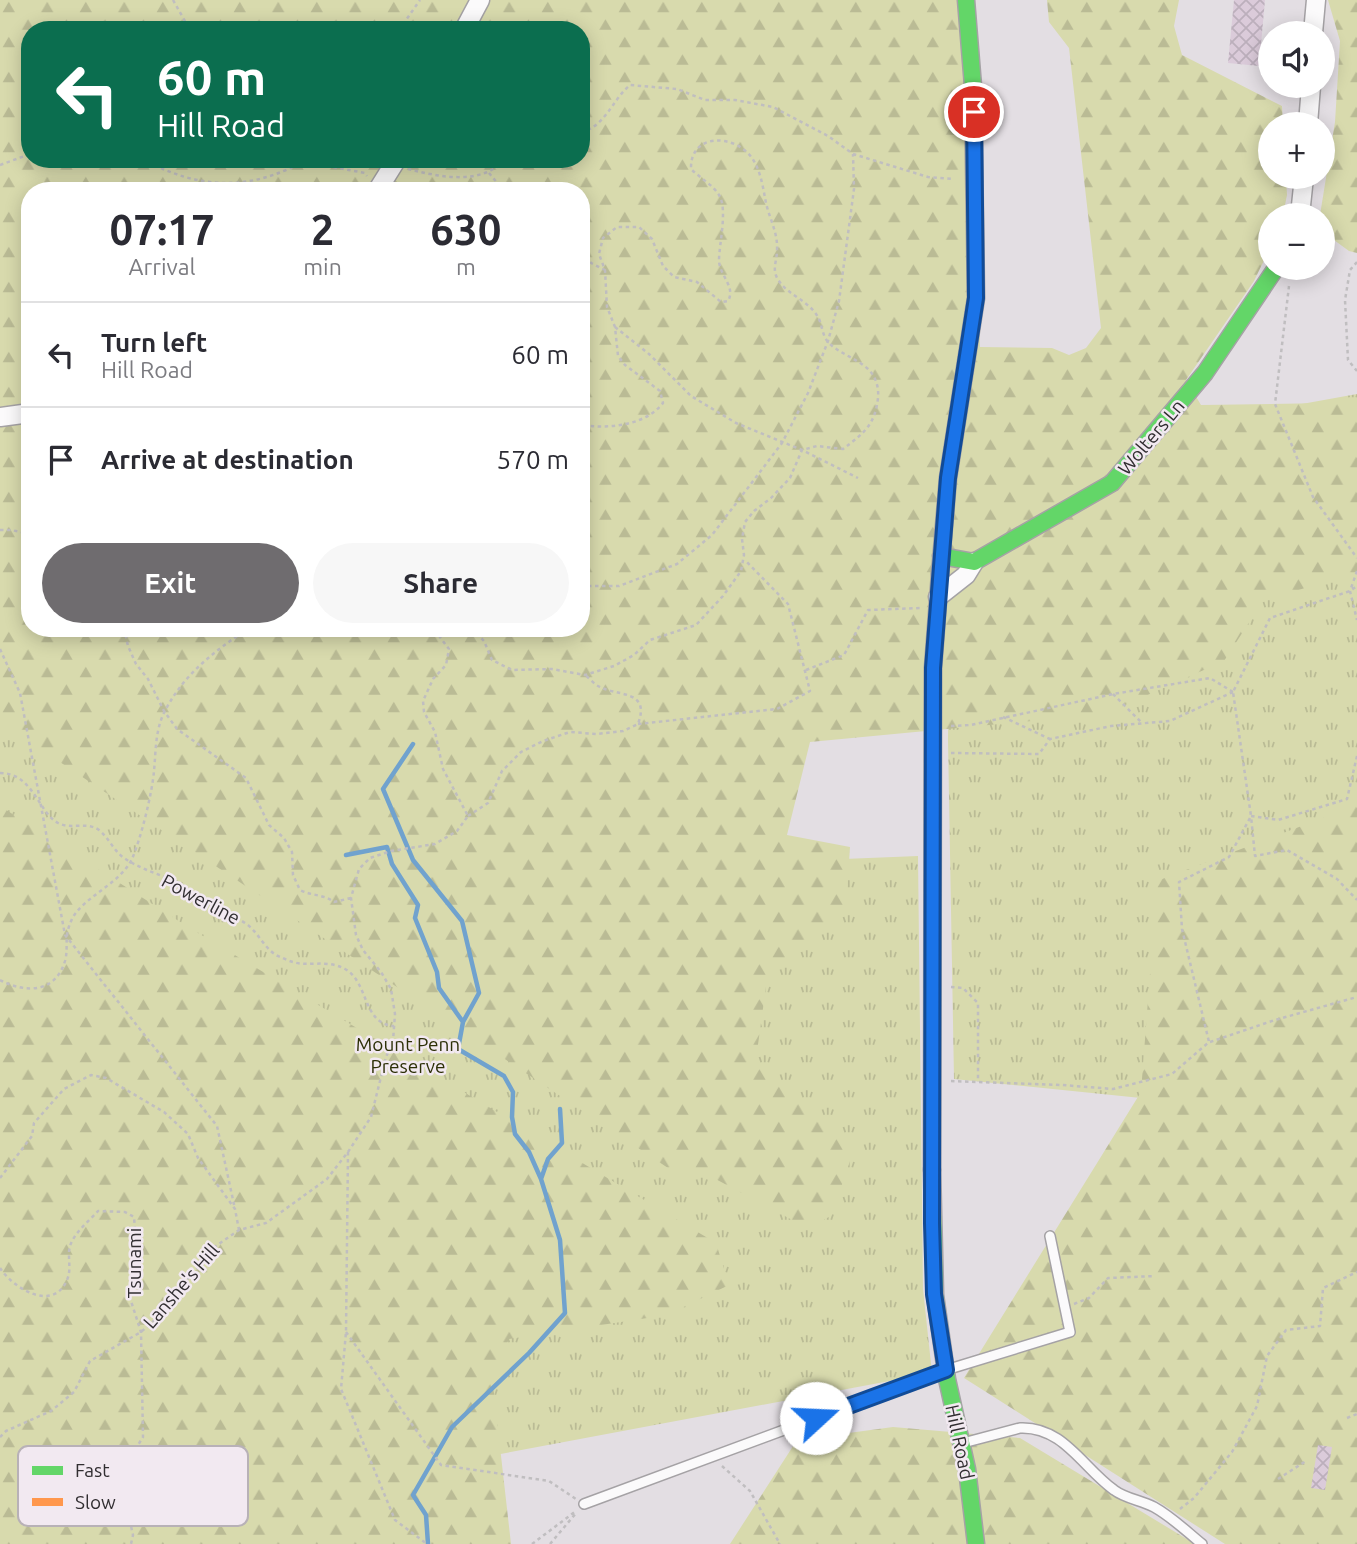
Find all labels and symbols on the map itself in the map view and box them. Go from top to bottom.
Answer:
pin [944,82,1004,142]
street label: Wolters Ln [1113,395,1189,479]
street label: Powerline [158,869,244,929]
park label: Mount Penn Preserve [356,1033,460,1077]
street label: Tsunami [123,1228,145,1298]
street label: Lanshe's Hill [138,1239,224,1333]
position arrow [779,1381,853,1455]
street label: Hill Road [941,1403,979,1481]
legend [18,1446,248,1526]
text: Fast [75,1459,110,1481]
text: Slow [75,1491,116,1513]

